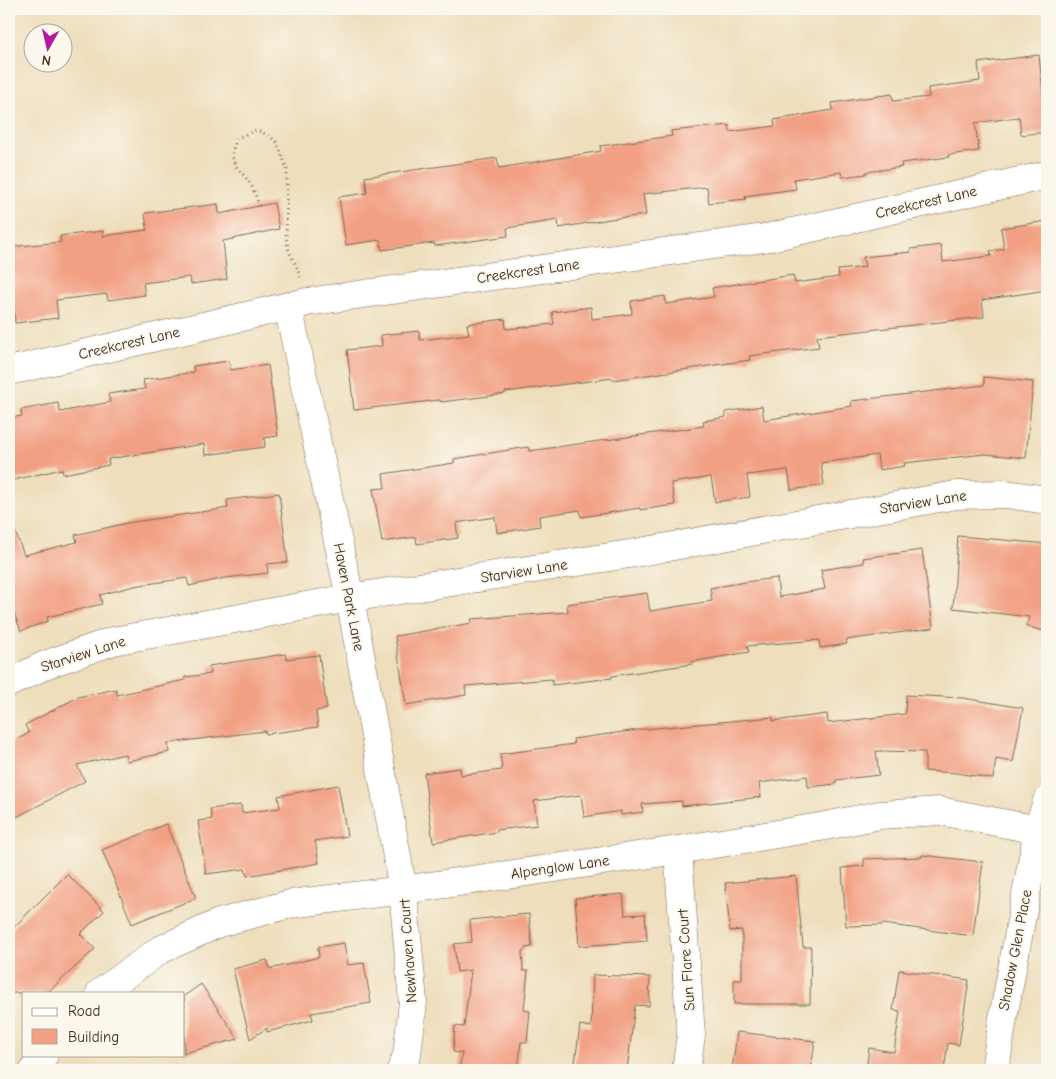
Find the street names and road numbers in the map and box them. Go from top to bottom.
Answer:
street label: Creekcrest Lane [873,181,979,222]
street label: Creekcrest Lane [475,255,581,287]
street label: Creekcrest Lane [76,322,182,363]
street label: Starview Lane [878,486,968,518]
street label: Haven Park Lane [330,541,368,653]
street label: Starview Lane [479,555,569,587]
street label: Starview Lane [38,632,128,676]
street label: Alpenglow Lane [509,851,611,883]
street label: Shadow Glen Place [994,888,1036,1012]
street label: Newhaven Court [395,898,421,1003]
street label: Sun Flare Court [673,908,699,1012]

